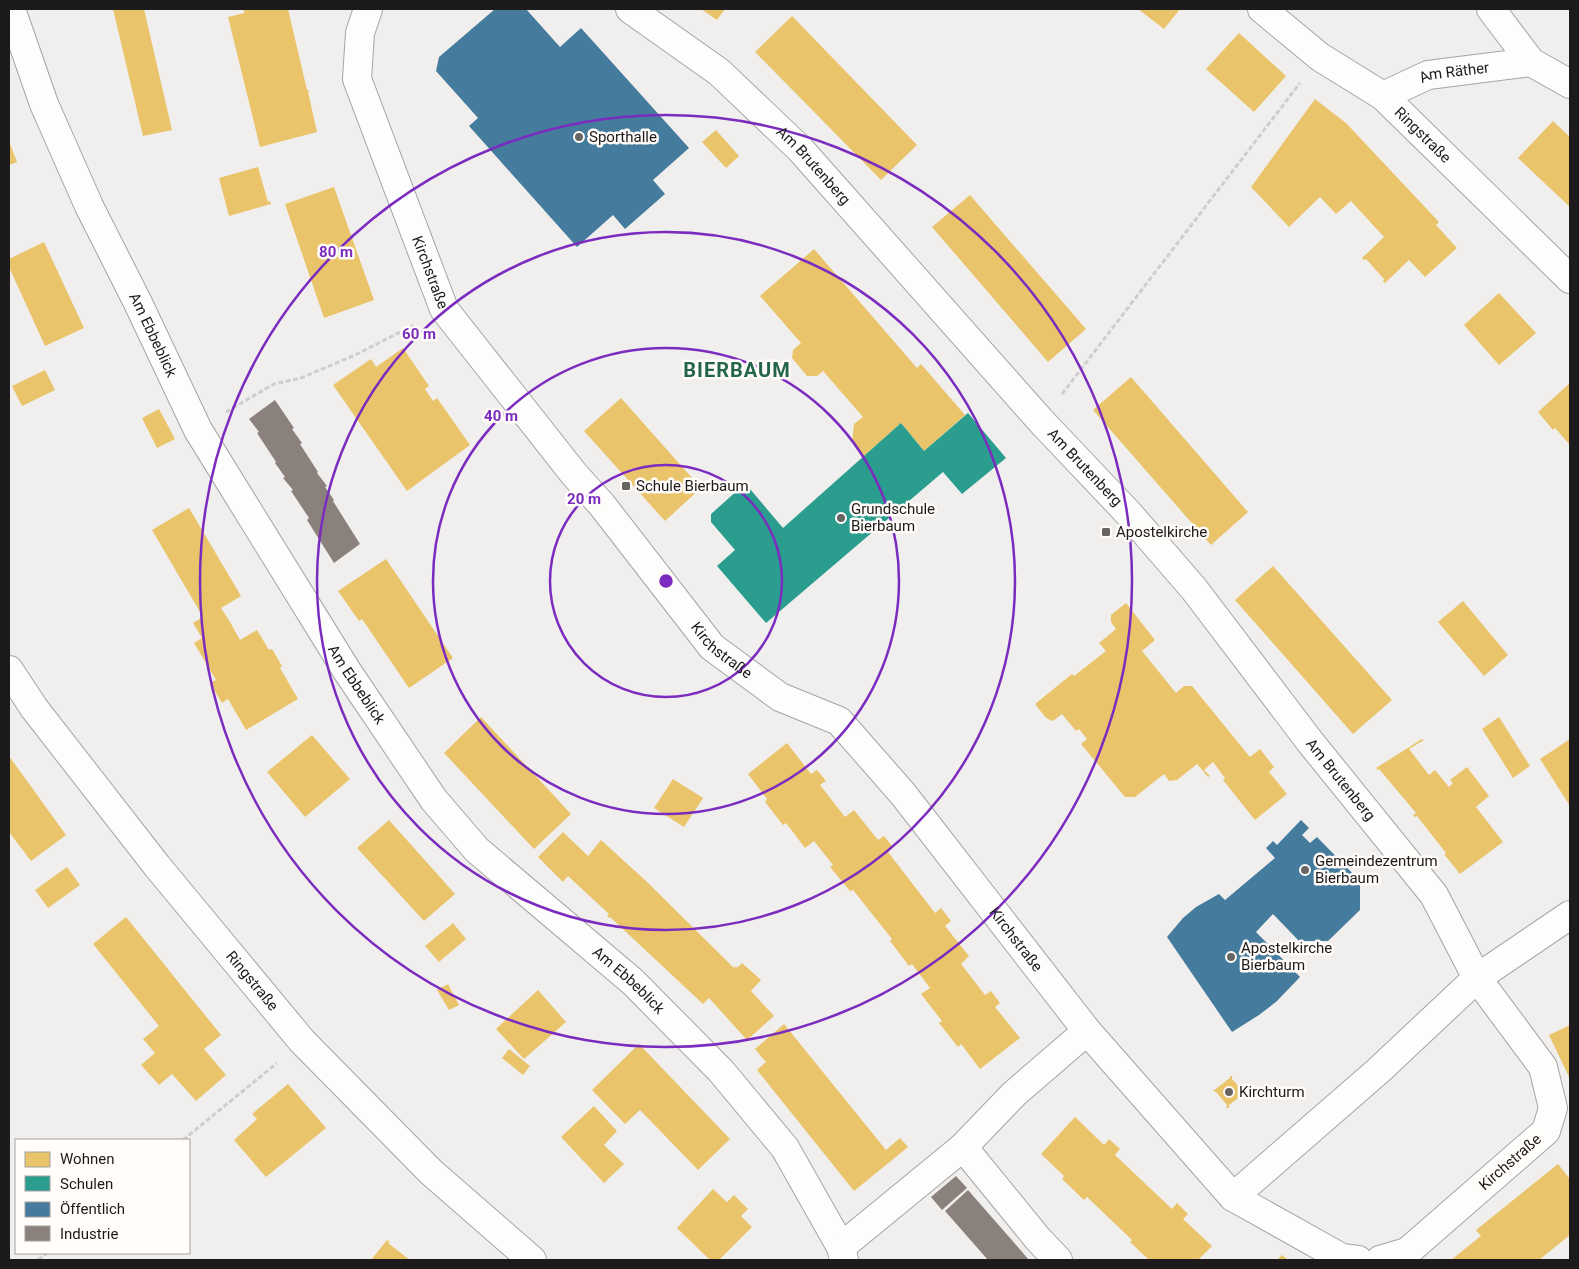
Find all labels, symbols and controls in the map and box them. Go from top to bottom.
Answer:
street label: Am Räther [1416,58,1490,87]
street label: Ringstraße [1391,103,1455,167]
street label: Am Brutenberg [773,122,854,208]
place label: Sporthalle [589,128,657,146]
marker: Sporthalle [573,131,585,143]
street label: Kirchstraße [408,233,452,311]
text: 80 m [319,243,353,261]
street label: Am Ebbeblick [125,290,181,380]
text: 60 m [402,325,436,343]
district label: BIERBAUM [683,358,791,382]
text: 40 m [484,407,518,425]
street label: Am Brutenberg [1044,425,1126,510]
place label: Schule Bierbaum [636,477,749,495]
marker: Schule Bierbaum [620,480,632,492]
text: 20 m [567,490,601,508]
place label: Grundschule Bierbaum [851,500,935,535]
marker: Grundschule Bierbaum [835,512,847,524]
place label: Apostelkirche [1116,523,1207,541]
marker: Apostelkirche [1100,526,1112,538]
centre of rings [657,572,675,590]
street label: Kirchstraße [687,618,756,682]
street label: Am Ebbeblick [324,641,389,728]
street label: Am Brutenberg [1302,735,1379,824]
place label: Gemeindezentrum Bierbaum [1315,852,1438,887]
marker: Gemeindezentrum Bierbaum [1299,864,1311,876]
street label: Kirchstraße [985,904,1047,975]
place label: Apostelkirche Bierbaum [1241,939,1332,974]
street label: Am Ebbeblick [589,943,669,1018]
street label: Ringstraße [222,947,282,1015]
marker: Apostelkirche Bierbaum [1225,951,1237,963]
place label: Kirchturm [1239,1083,1305,1101]
marker: Kirchturm [1223,1086,1235,1098]
street label: Kirchstraße [1475,1130,1545,1194]
legend [15,1139,190,1254]
text: Wohnen [60,1150,114,1168]
text: Schulen [60,1175,113,1193]
text: Öffentlich [60,1200,125,1218]
text: Industrie [60,1225,118,1243]

